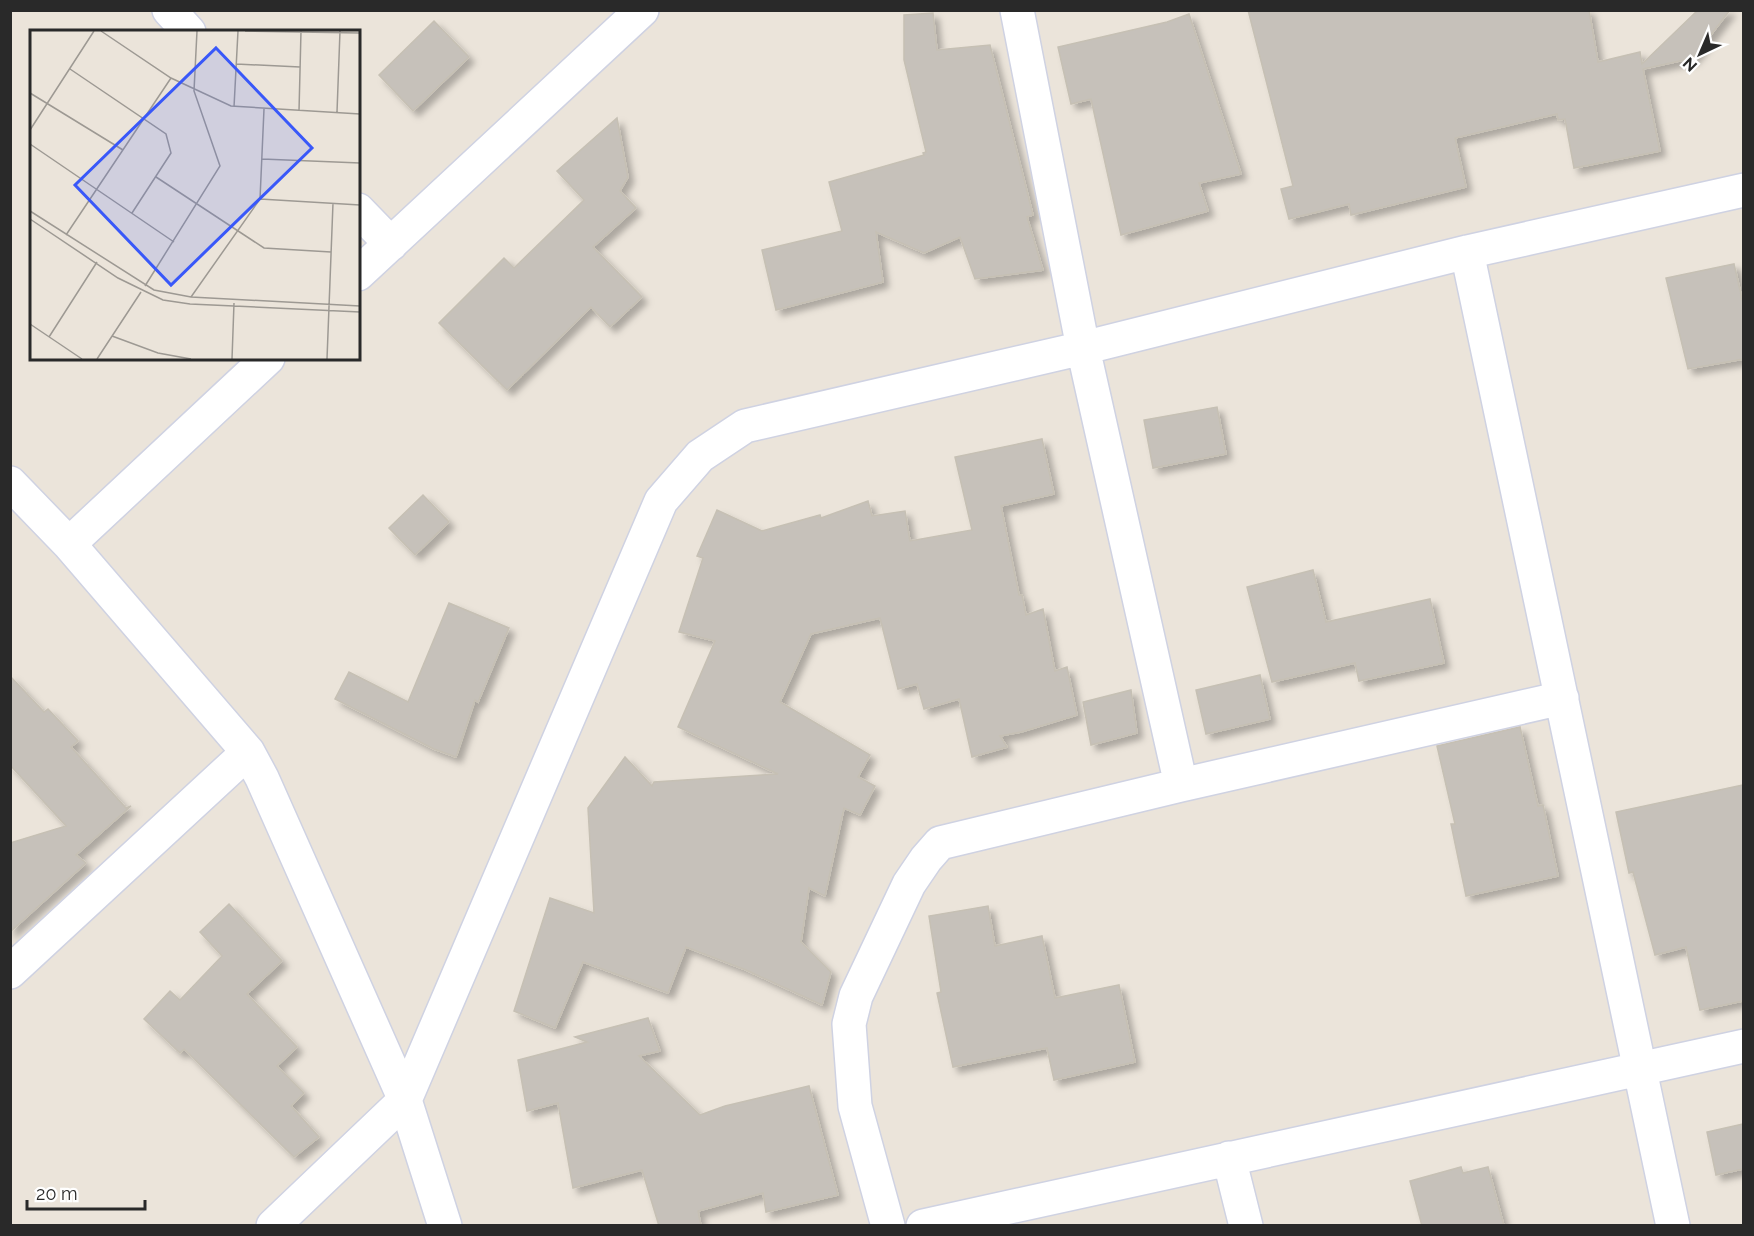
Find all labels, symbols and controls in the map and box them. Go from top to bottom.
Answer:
north arrow [1670,24,1730,84]
inset map [30,30,360,360]
text: N [1679,53,1701,76]
scale bar [27,1173,146,1211]
text: 20 m [36,1183,78,1204]

